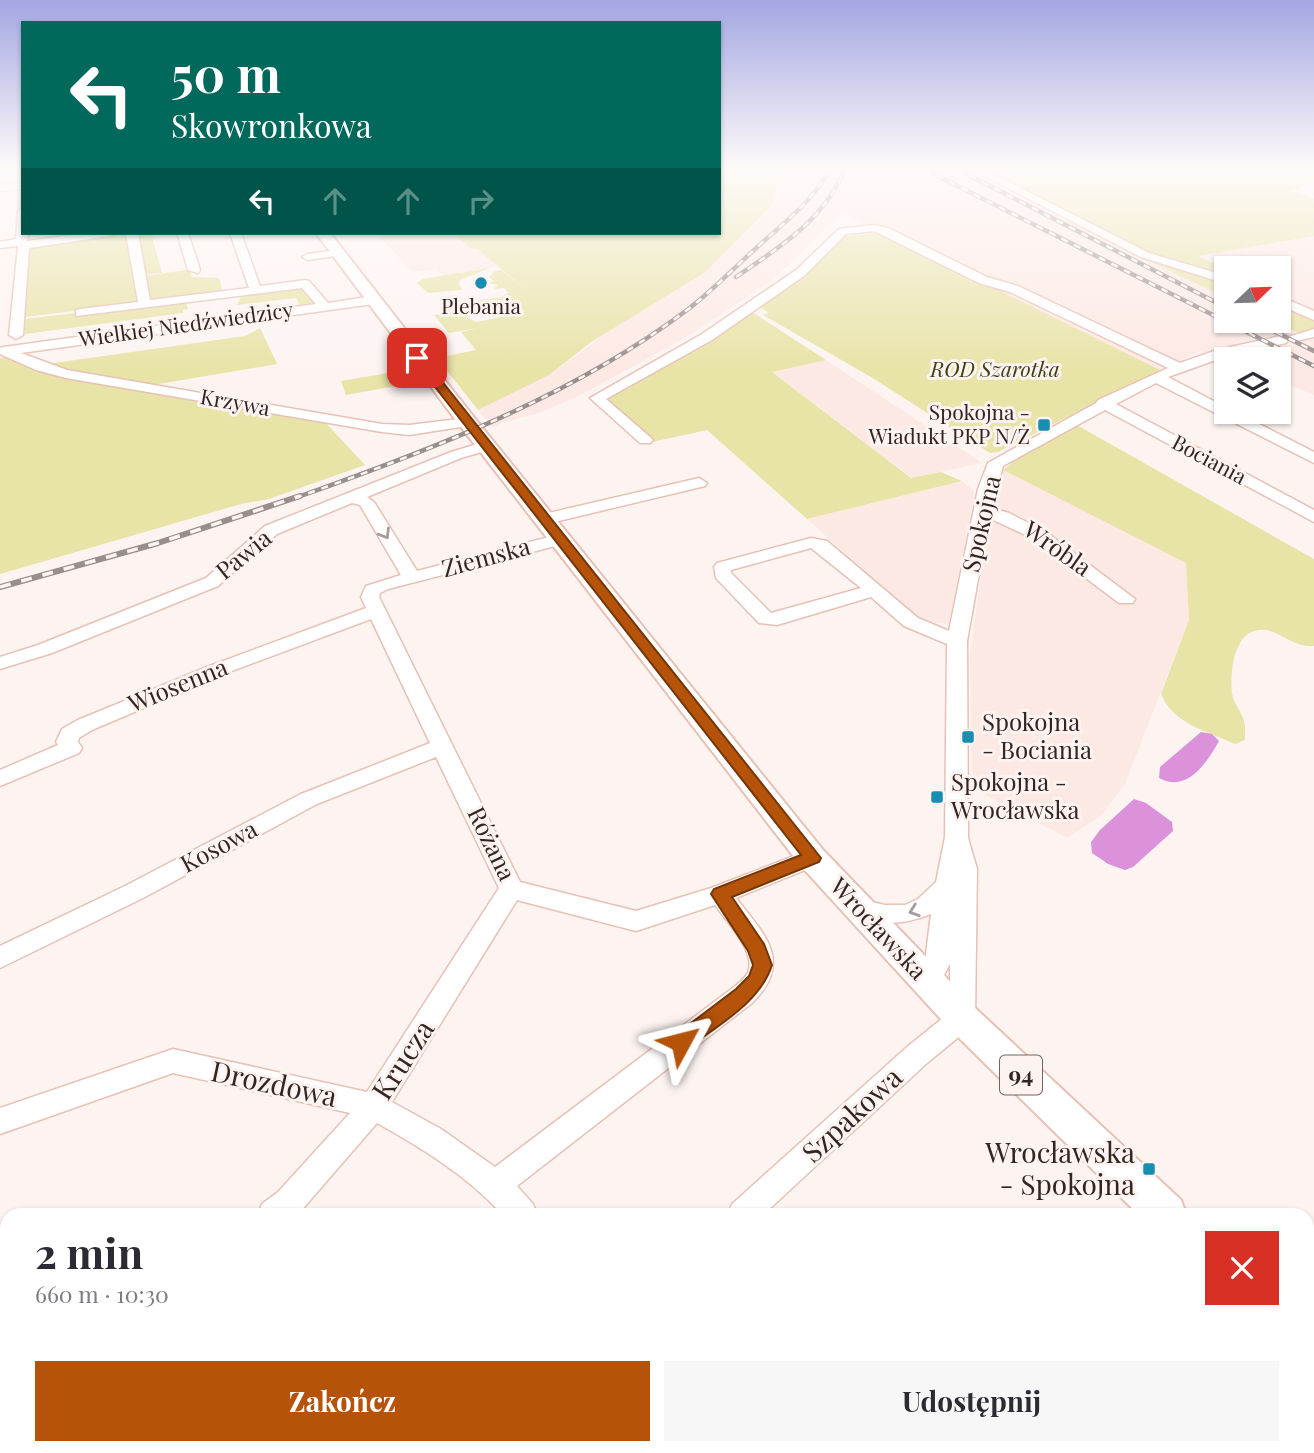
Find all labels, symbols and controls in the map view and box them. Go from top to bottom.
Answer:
text: 50 m [171,40,281,105]
icon: left [56,49,147,140]
text: Skowronkowa [171,103,372,146]
icon: left [243,182,281,220]
icon: ahead [316,182,354,220]
icon: ahead [389,182,427,220]
icon: right [462,182,500,220]
north arrow [1214,256,1292,332]
map controls [1214,256,1291,424]
marker: Plebania [473,275,489,291]
place label: Plebania [441,291,522,319]
street label: Wielkiej Niedźwiedzicy [76,294,295,352]
pin [387,328,447,388]
icon: arrive [398,339,436,377]
button: layers [1214,347,1291,424]
park label: ROD Szarotka [929,354,1060,382]
street label: Krzywa [198,381,273,421]
place label: Spokojna - Wiadukt PKP N/Ż [867,397,1030,449]
marker: Spokojna - Wiadukt PKP N/Ż [1036,417,1052,433]
street label: Bociania [1168,427,1253,490]
street label: Spokojna [953,472,1007,575]
street label: Wróbla [1017,512,1099,582]
street label: Pawia [208,521,277,586]
one-way arrow [376,526,389,539]
street label: Ziemska [438,529,533,583]
street label: Wiosenna [122,650,232,719]
place label: Spokojna - Bociania [982,705,1092,765]
marker: Spokojna - Bociania [960,729,976,745]
place label: Spokojna - Wrocławska [950,765,1079,825]
marker: Spokojna - Wrocławska [929,789,945,805]
street label: Różana [461,801,524,885]
street label: Kosowa [174,812,262,879]
street label: Wrocławska [823,869,935,986]
one-way arrow [908,903,920,917]
position arrow [644,1005,718,1079]
street label: Krucza [362,1012,441,1106]
street label: Drozdowa [208,1051,341,1114]
road number: 94 [1000,1056,1042,1094]
street label: Szpakowa [793,1058,909,1170]
place label: Wrocławska - Spokojna [984,1133,1135,1202]
marker: Wrocławska - Spokojna [1141,1161,1157,1177]
text: 2 min [35,1224,143,1280]
button: close [1205,1231,1279,1305]
text: 660 m · 10:30 [35,1278,169,1309]
button: Zakończ [35,1361,650,1441]
button: Udostępnij [664,1361,1279,1441]

